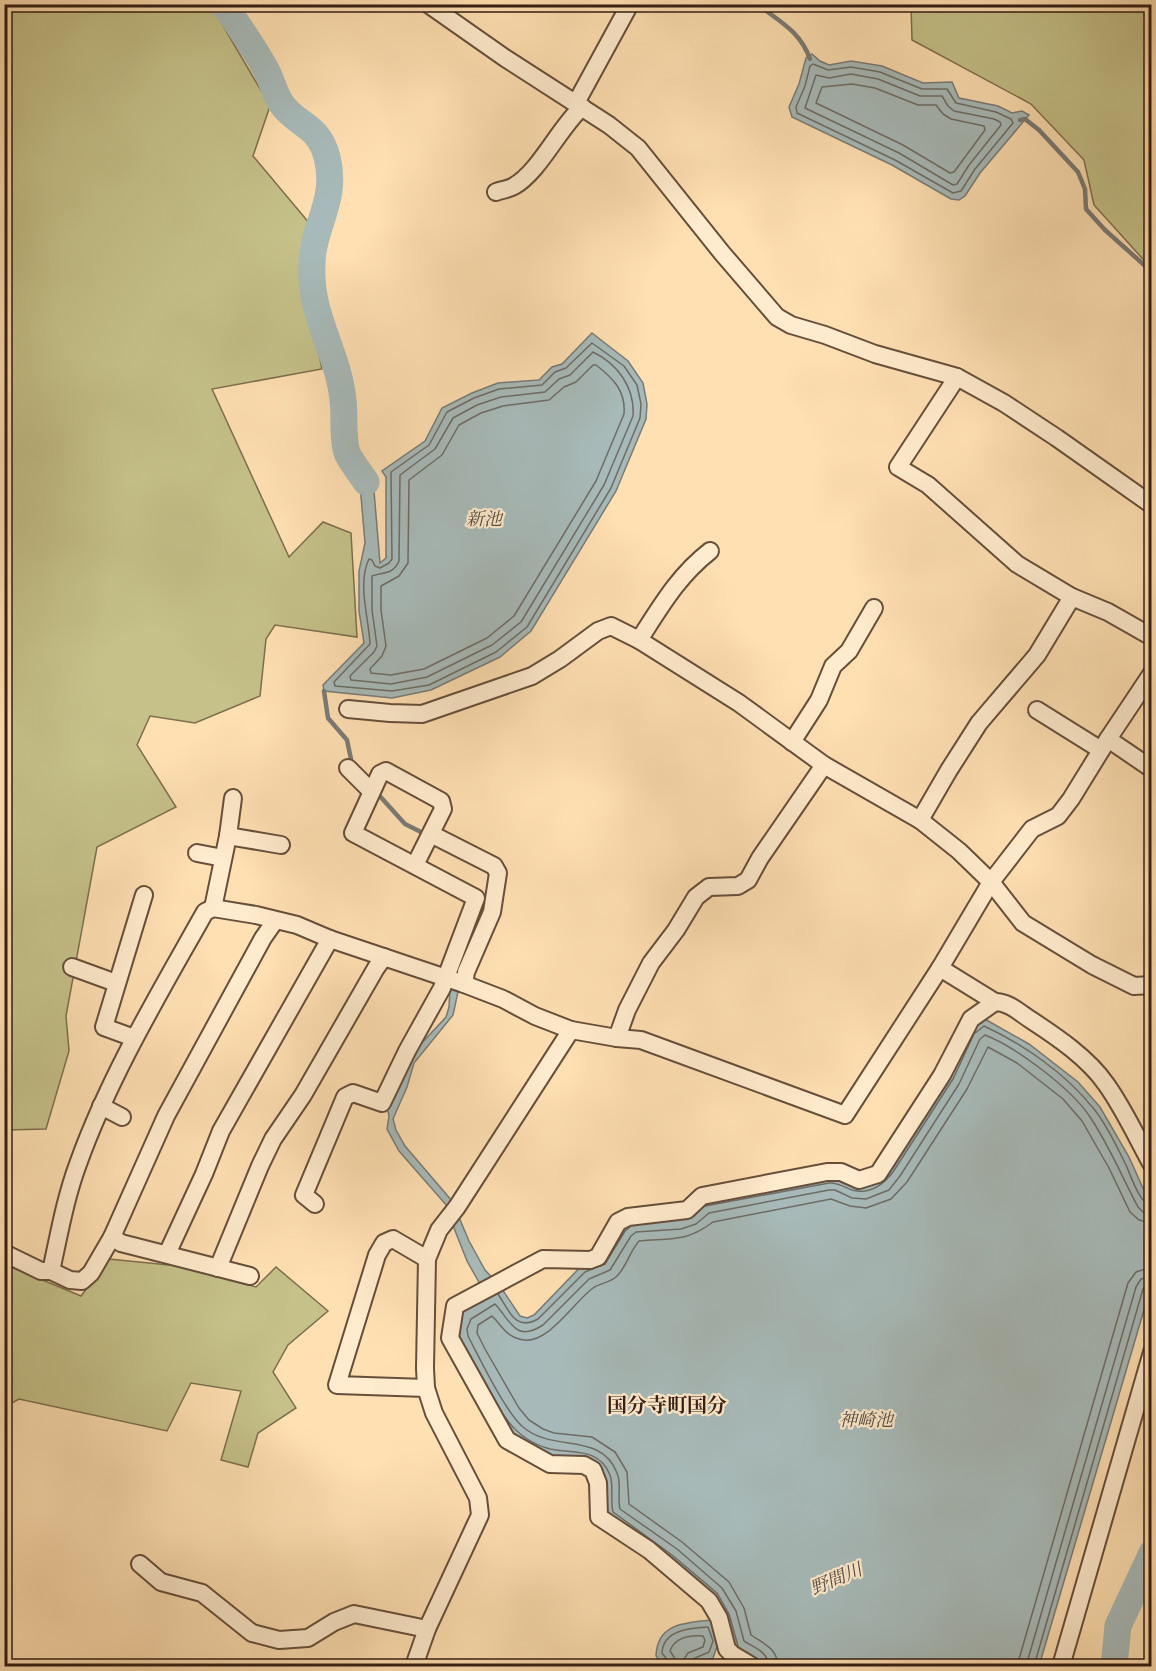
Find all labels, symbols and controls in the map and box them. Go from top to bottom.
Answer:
water label: 新池 [466,508,504,530]
district label: 国分寺町国分 [607,1393,727,1417]
water label: 神崎池 [839,1409,895,1431]
water label: 野間川 [807,1558,867,1600]

